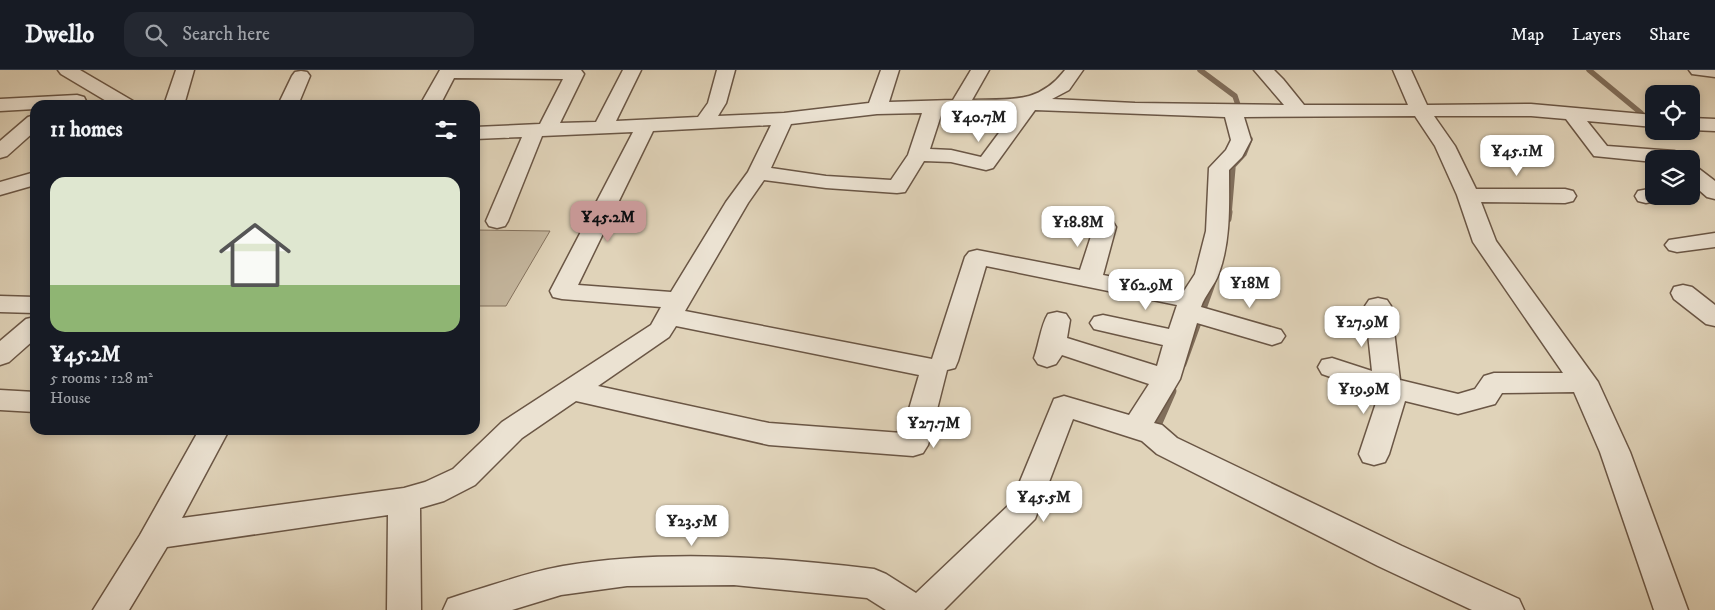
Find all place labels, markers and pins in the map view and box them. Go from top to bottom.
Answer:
pin: ¥40.7M [938,100,1020,143]
pin: ¥45.1M [1476,134,1558,177]
pin: ¥45.2M [567,200,649,243]
pin: ¥18.8M [1037,206,1119,248]
pin: ¥18M [1220,266,1280,309]
pin: ¥62.9M [1105,268,1187,311]
pin: ¥27.9M [1321,306,1403,348]
pin: ¥19.9M [1323,372,1405,415]
pin: ¥27.7M [893,406,975,449]
pin: ¥45.5M [1003,480,1085,523]
pin: ¥23.5M [651,504,733,547]

